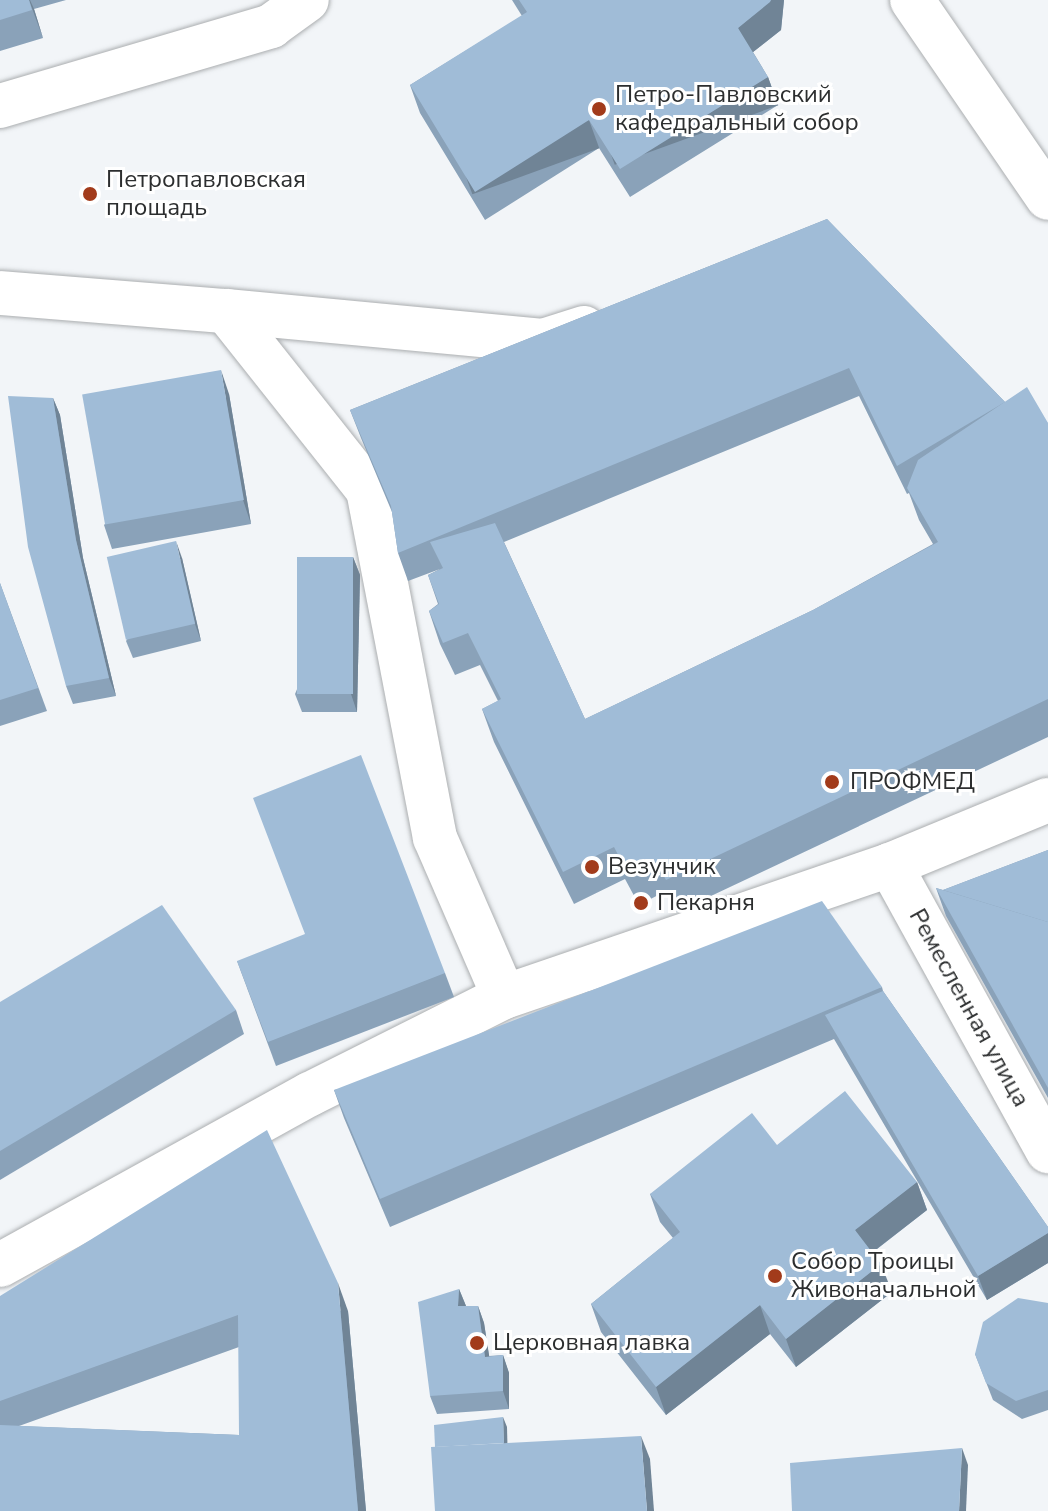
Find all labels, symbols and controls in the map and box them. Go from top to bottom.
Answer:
place label: Петро-Павловский кафедральный собор [615,81,859,137]
marker: Петро-Павловский кафедральный собор [590,100,608,118]
place label: Петропавловская площадь [106,166,306,222]
marker: Петропавловская площадь [81,185,99,203]
place label: ПРОФМЕД [850,768,975,796]
marker: ПРОФМЕД [821,771,843,793]
place label: Везунчик [608,853,716,881]
marker: Везунчик [583,858,601,876]
place label: Пекарня [657,889,755,917]
marker: Пекарня [632,894,650,912]
street label: Ремесленная улица [903,904,1035,1112]
place label: Собор Троицы Живоначальной [791,1248,977,1304]
marker: Собор Троицы Живоначальной [766,1267,784,1285]
place label: Церковная лавка [493,1329,690,1357]
marker: Церковная лавка [468,1334,486,1352]

